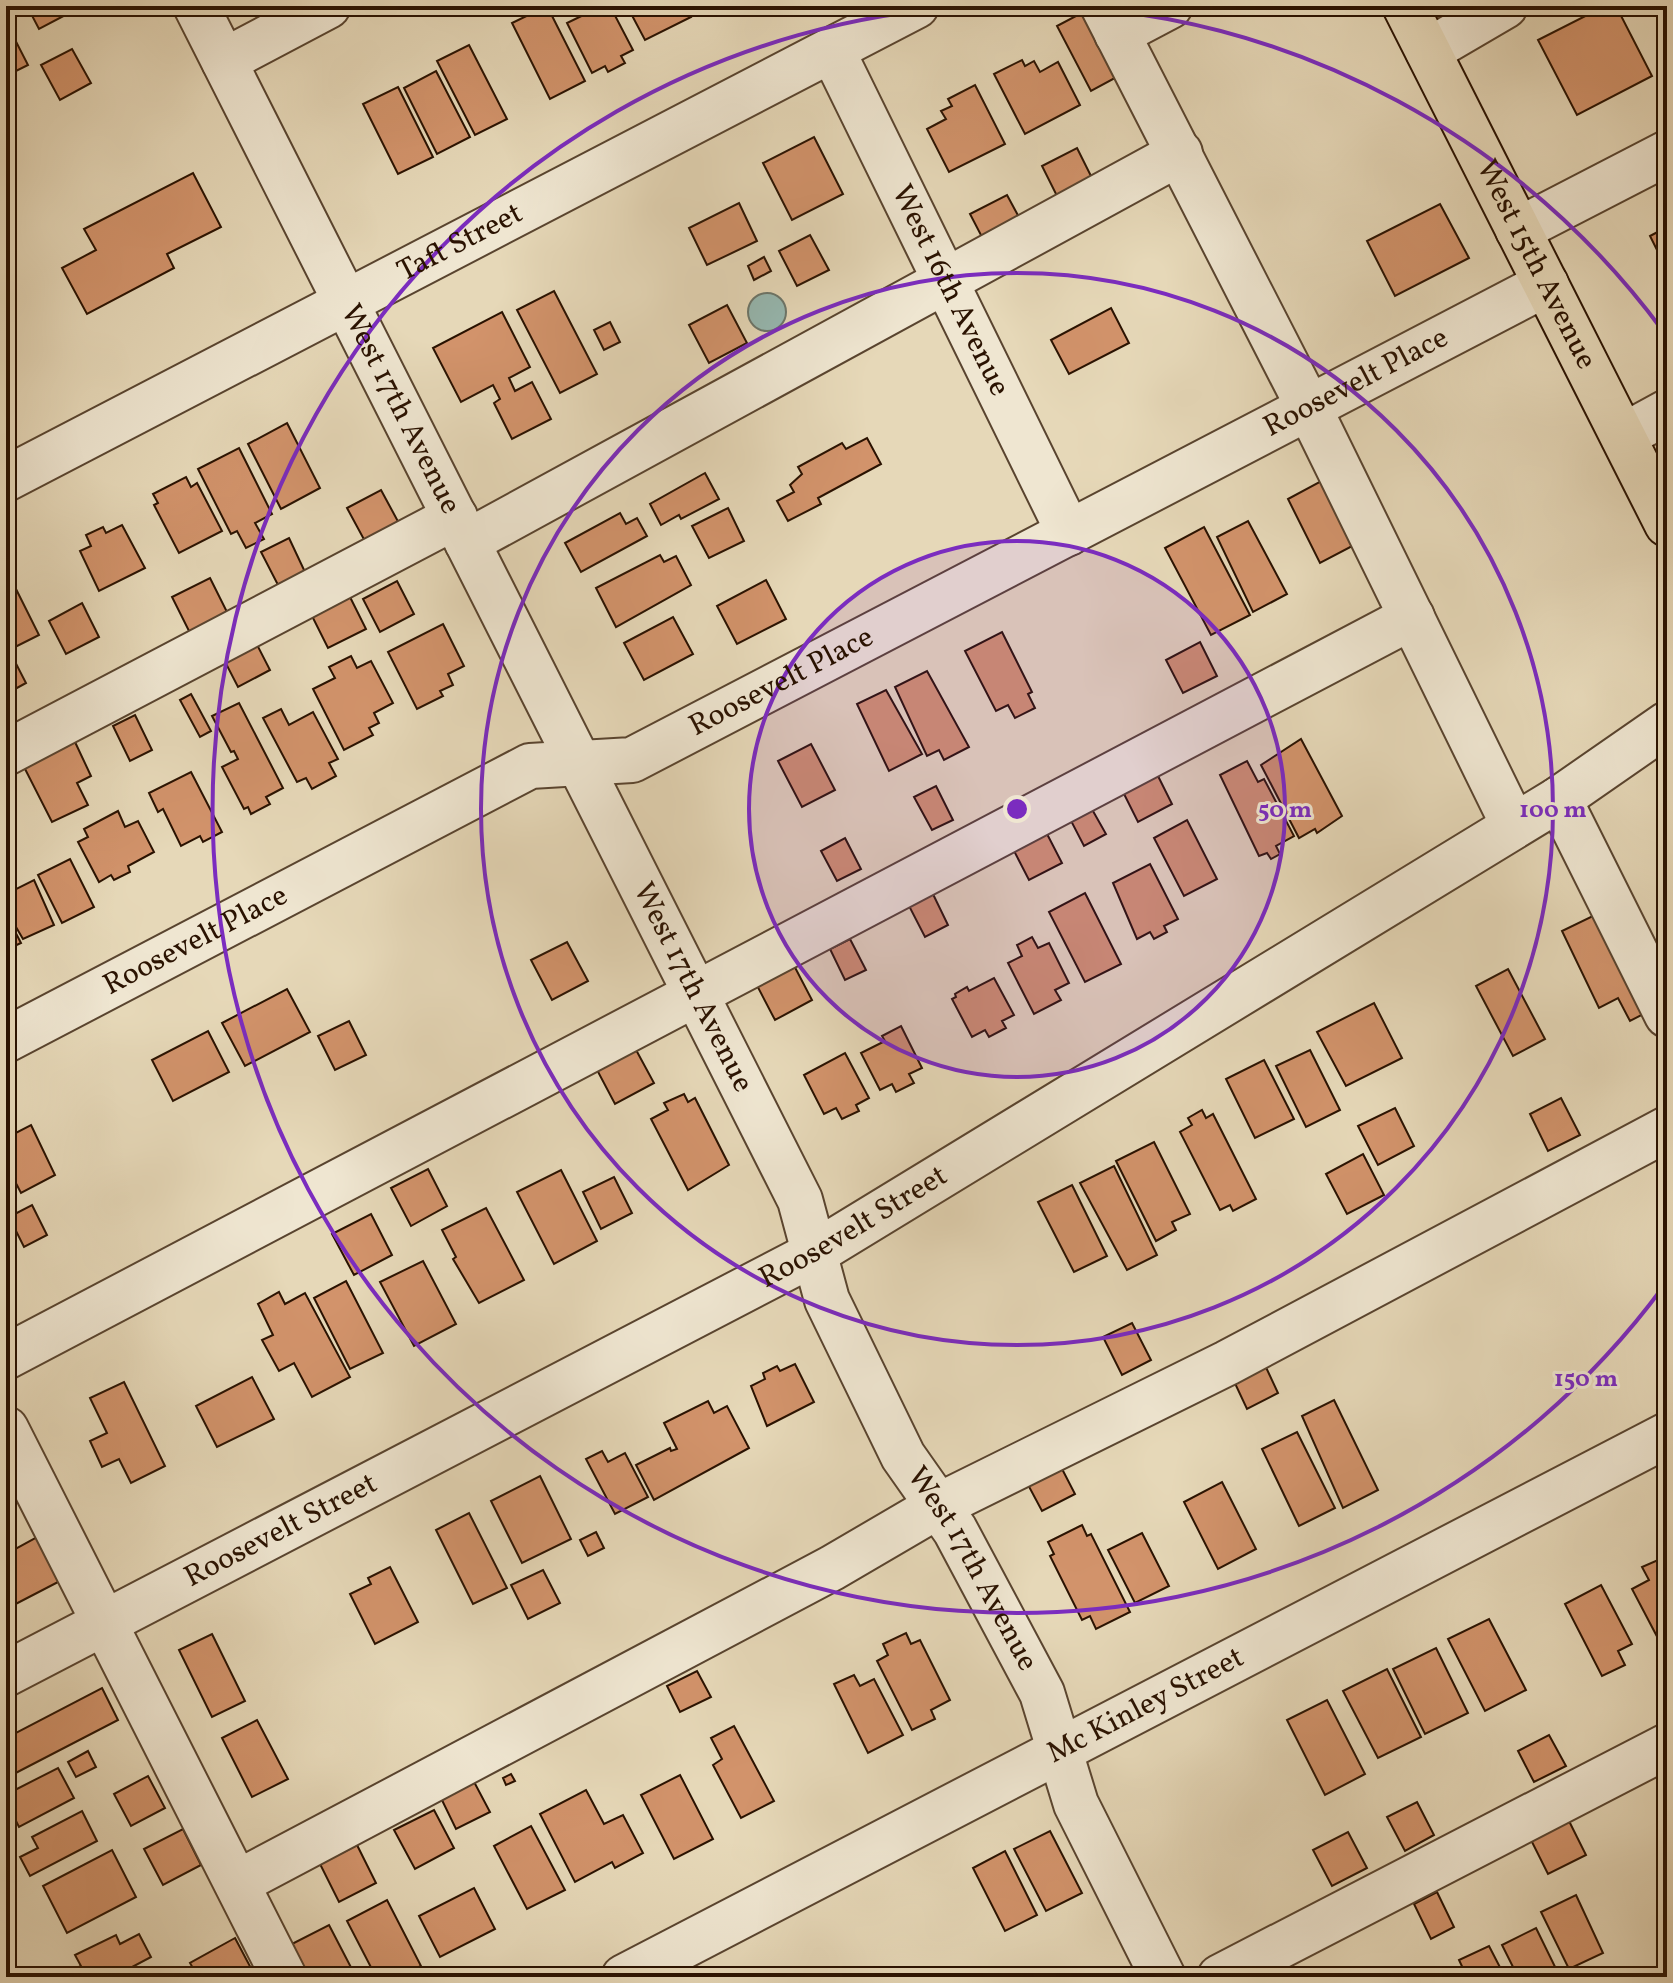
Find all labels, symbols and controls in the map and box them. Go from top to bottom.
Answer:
street label: West 15th Avenue [1465,153,1607,377]
street label: West 16th Avenue [880,178,1020,403]
street label: Taft Street [390,193,530,293]
street label: West 17th Avenue [329,297,471,521]
street label: Roosevelt Place [1256,317,1456,448]
street label: Roosevelt Place [682,617,881,748]
text: 50 m [1258,794,1312,828]
text: 100 m [1519,794,1587,828]
centre of rings [1003,795,1031,823]
street label: Roosevelt Place [96,875,295,1006]
street label: West 17th Avenue [622,875,763,1100]
street label: Roosevelt Street [752,1156,956,1299]
text: 150 m [1554,1363,1618,1397]
street label: West 17th Avenue [896,1458,1048,1679]
street label: Roosevelt Street [177,1463,385,1599]
street label: Mc Kinley Street [1040,1637,1252,1775]

